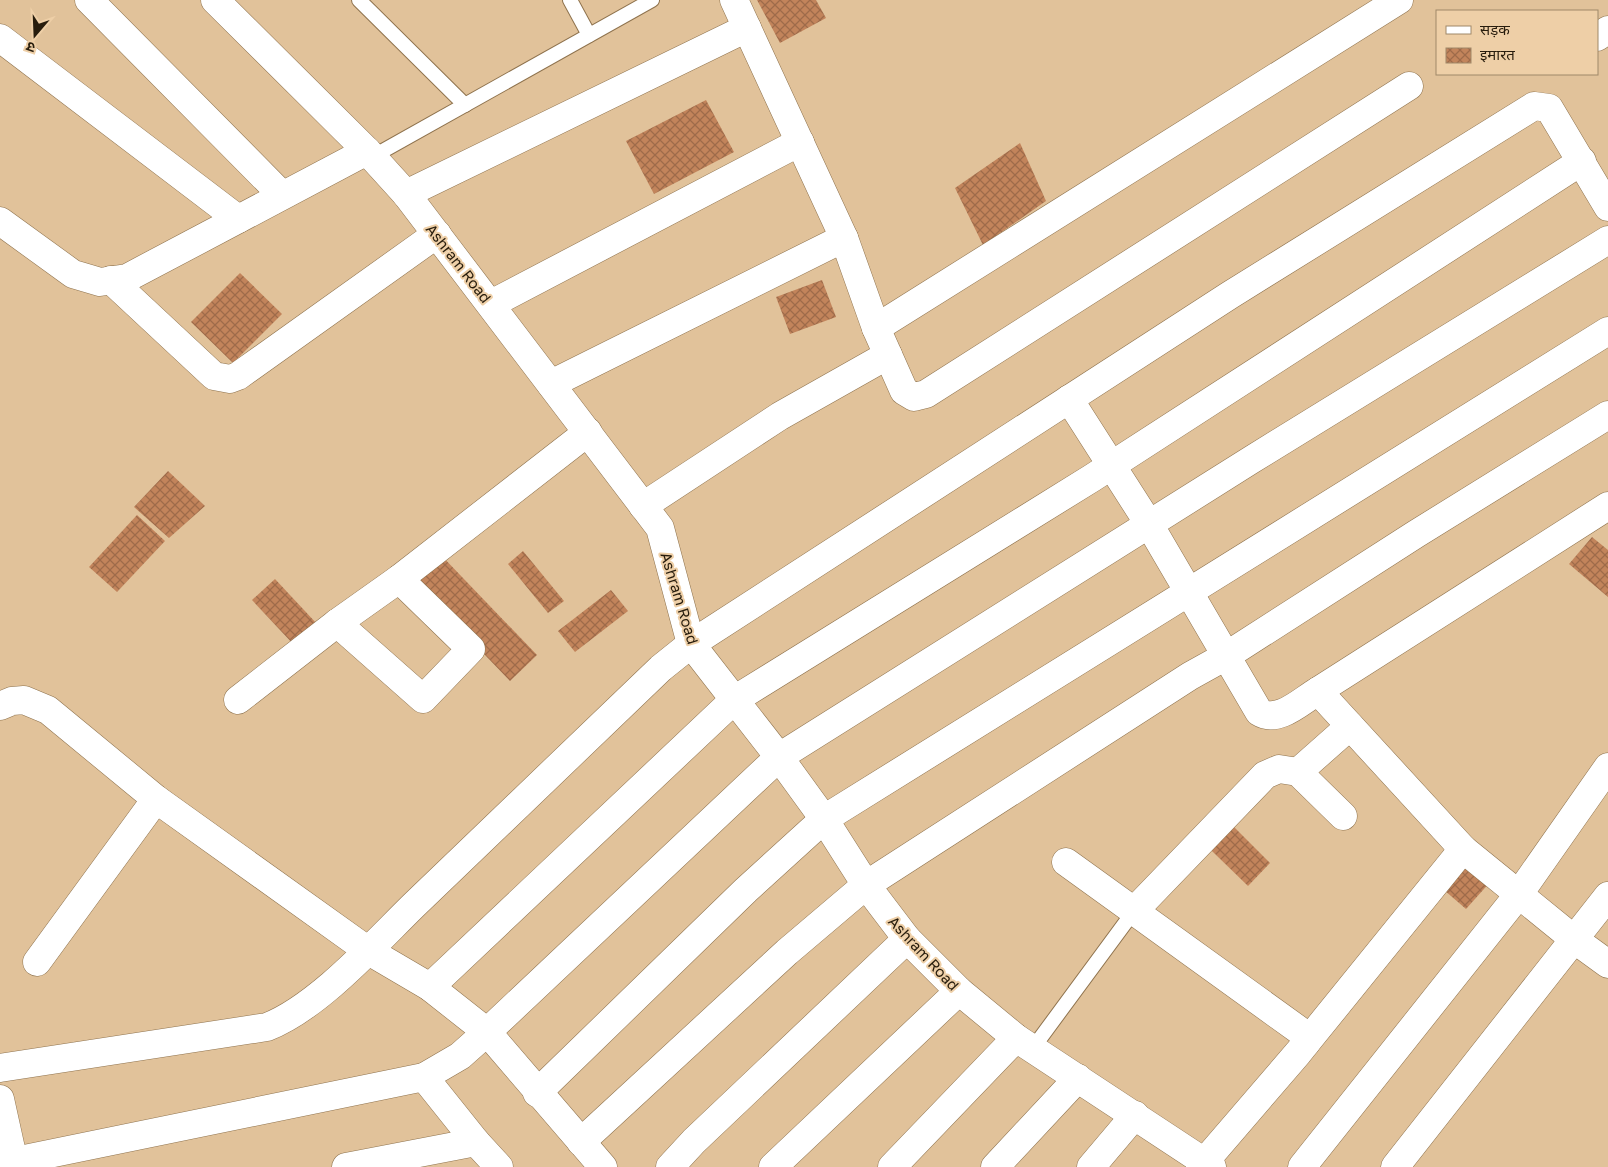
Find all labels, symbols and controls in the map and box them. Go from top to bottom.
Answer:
north arrow [10,10,60,60]
legend [1436,10,1598,75]
text: सड़क [1480,20,1510,38]
text: उ [23,38,37,57]
text: इमारत [1480,45,1515,63]
street label: Ashram Road [423,220,495,306]
street label: Ashram Road [657,550,703,646]
street label: Ashram Road [885,912,963,994]

